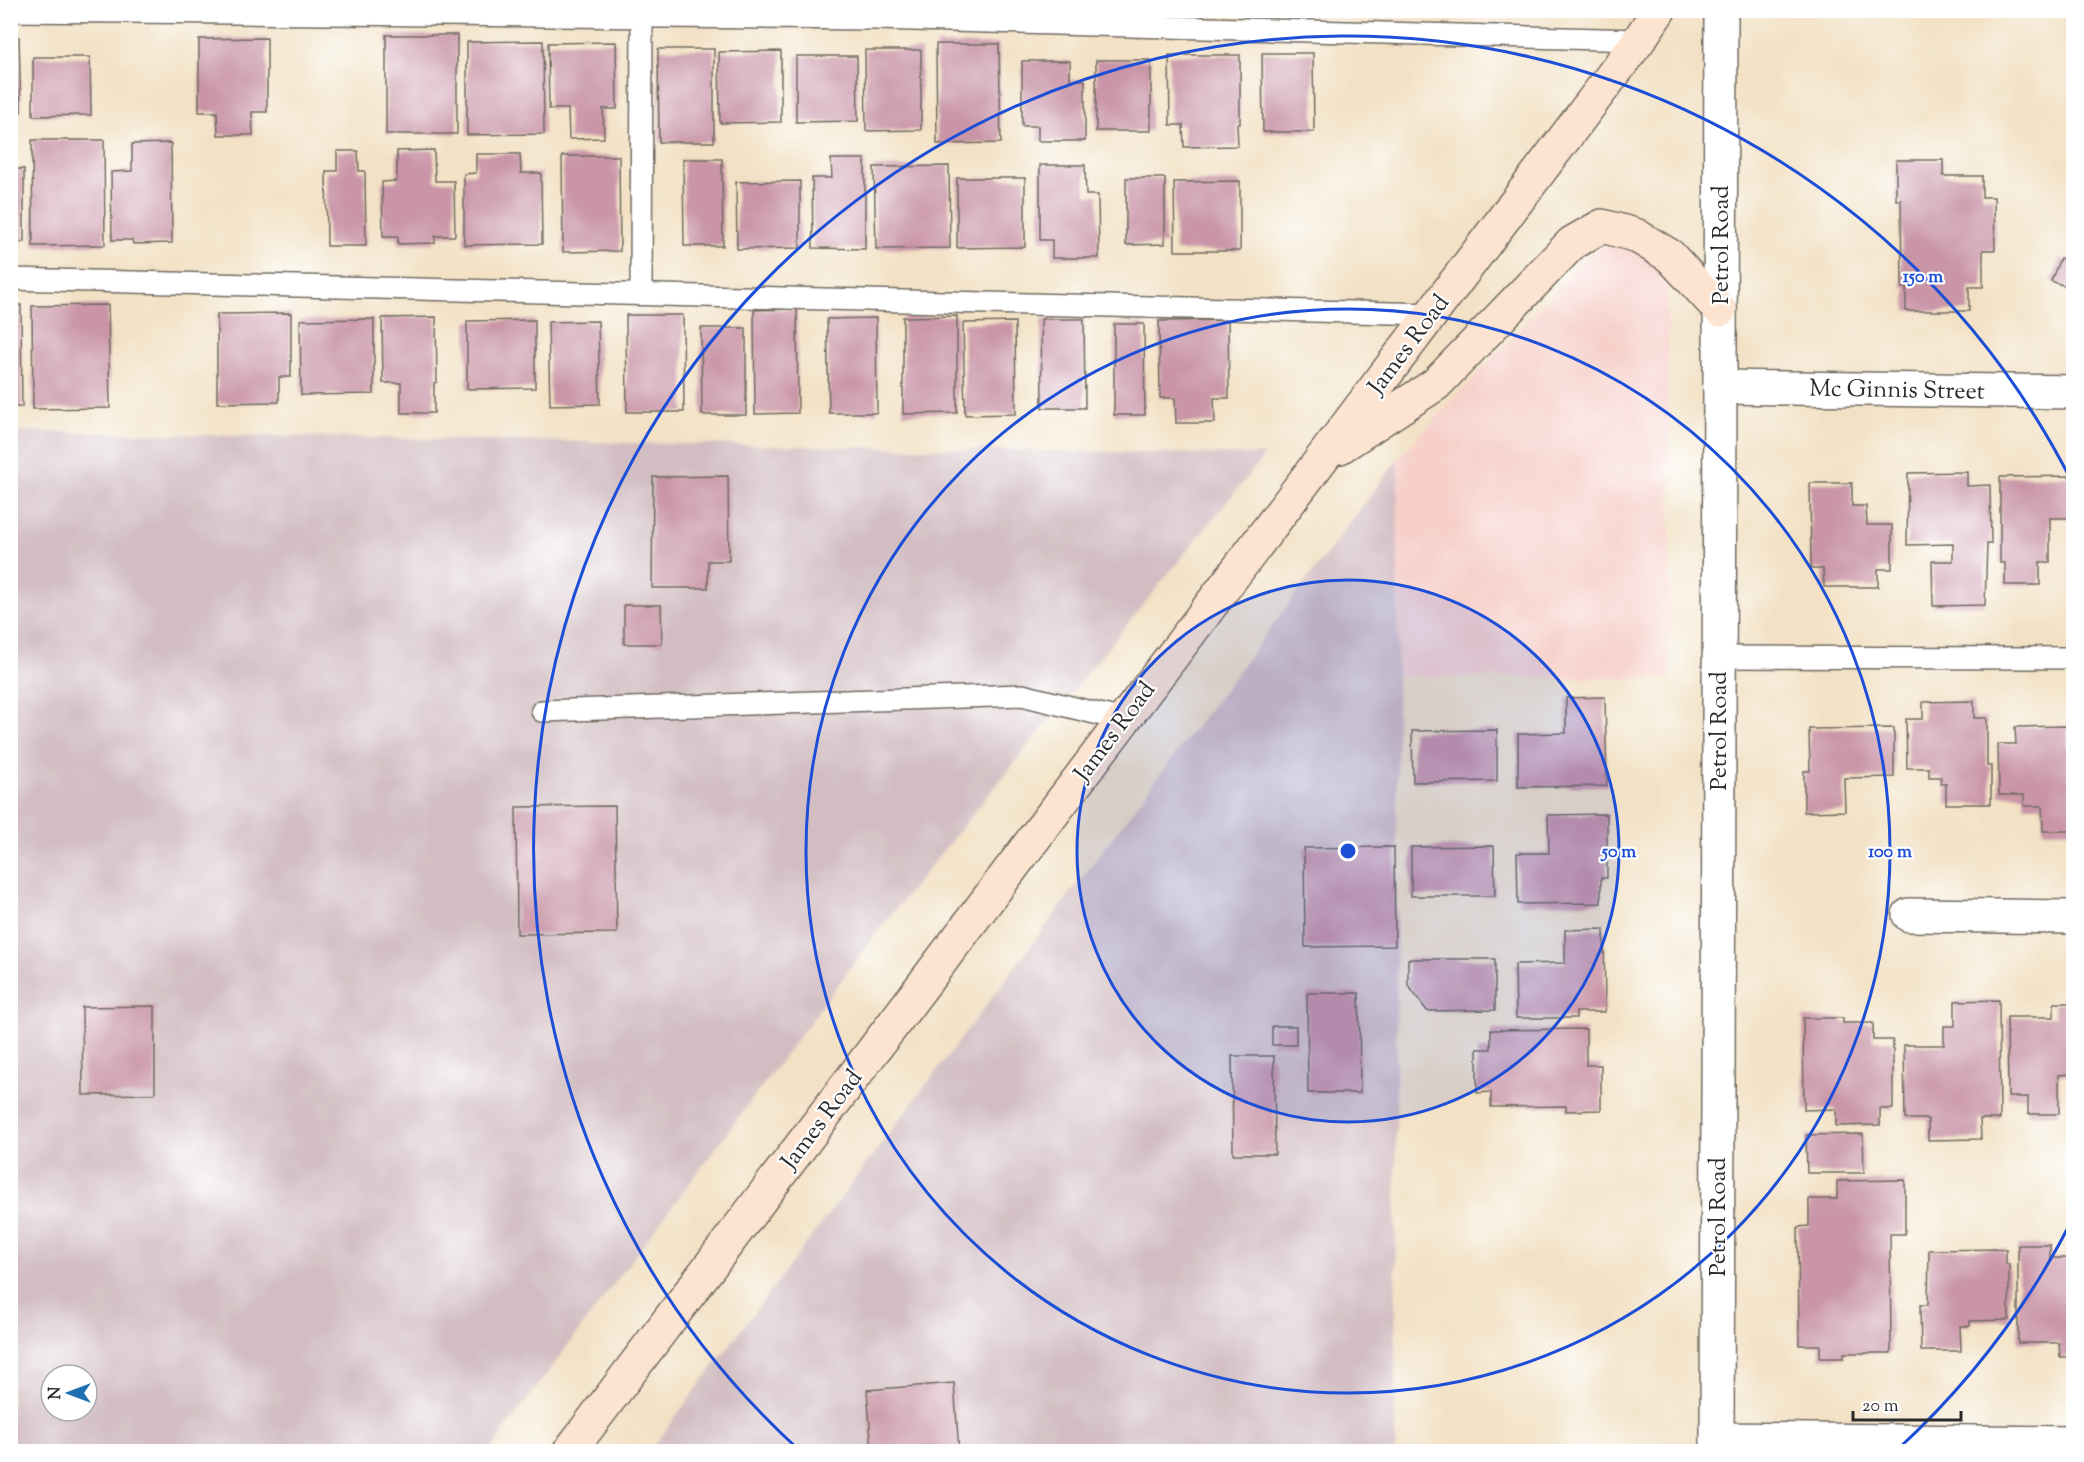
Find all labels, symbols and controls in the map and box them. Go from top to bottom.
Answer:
street label: Petrol Road [1705,185,1739,305]
text: 150 m [1903,265,1943,291]
street label: James Road [1360,288,1459,404]
street label: Mc Ginnis Street [1809,372,1985,410]
street label: Petrol Road [1703,671,1737,791]
street label: James Road [1066,675,1165,791]
text: 50 m [1600,840,1636,866]
text: 100 m [1868,840,1912,866]
centre of rings [1338,841,1358,861]
street label: James Road [773,1063,872,1179]
street label: Petrol Road [1702,1157,1736,1277]
north arrow [39,1363,99,1423]
scale bar [1853,1384,1961,1422]
text: N [45,1386,68,1399]
text: 20 m [1862,1394,1899,1420]

